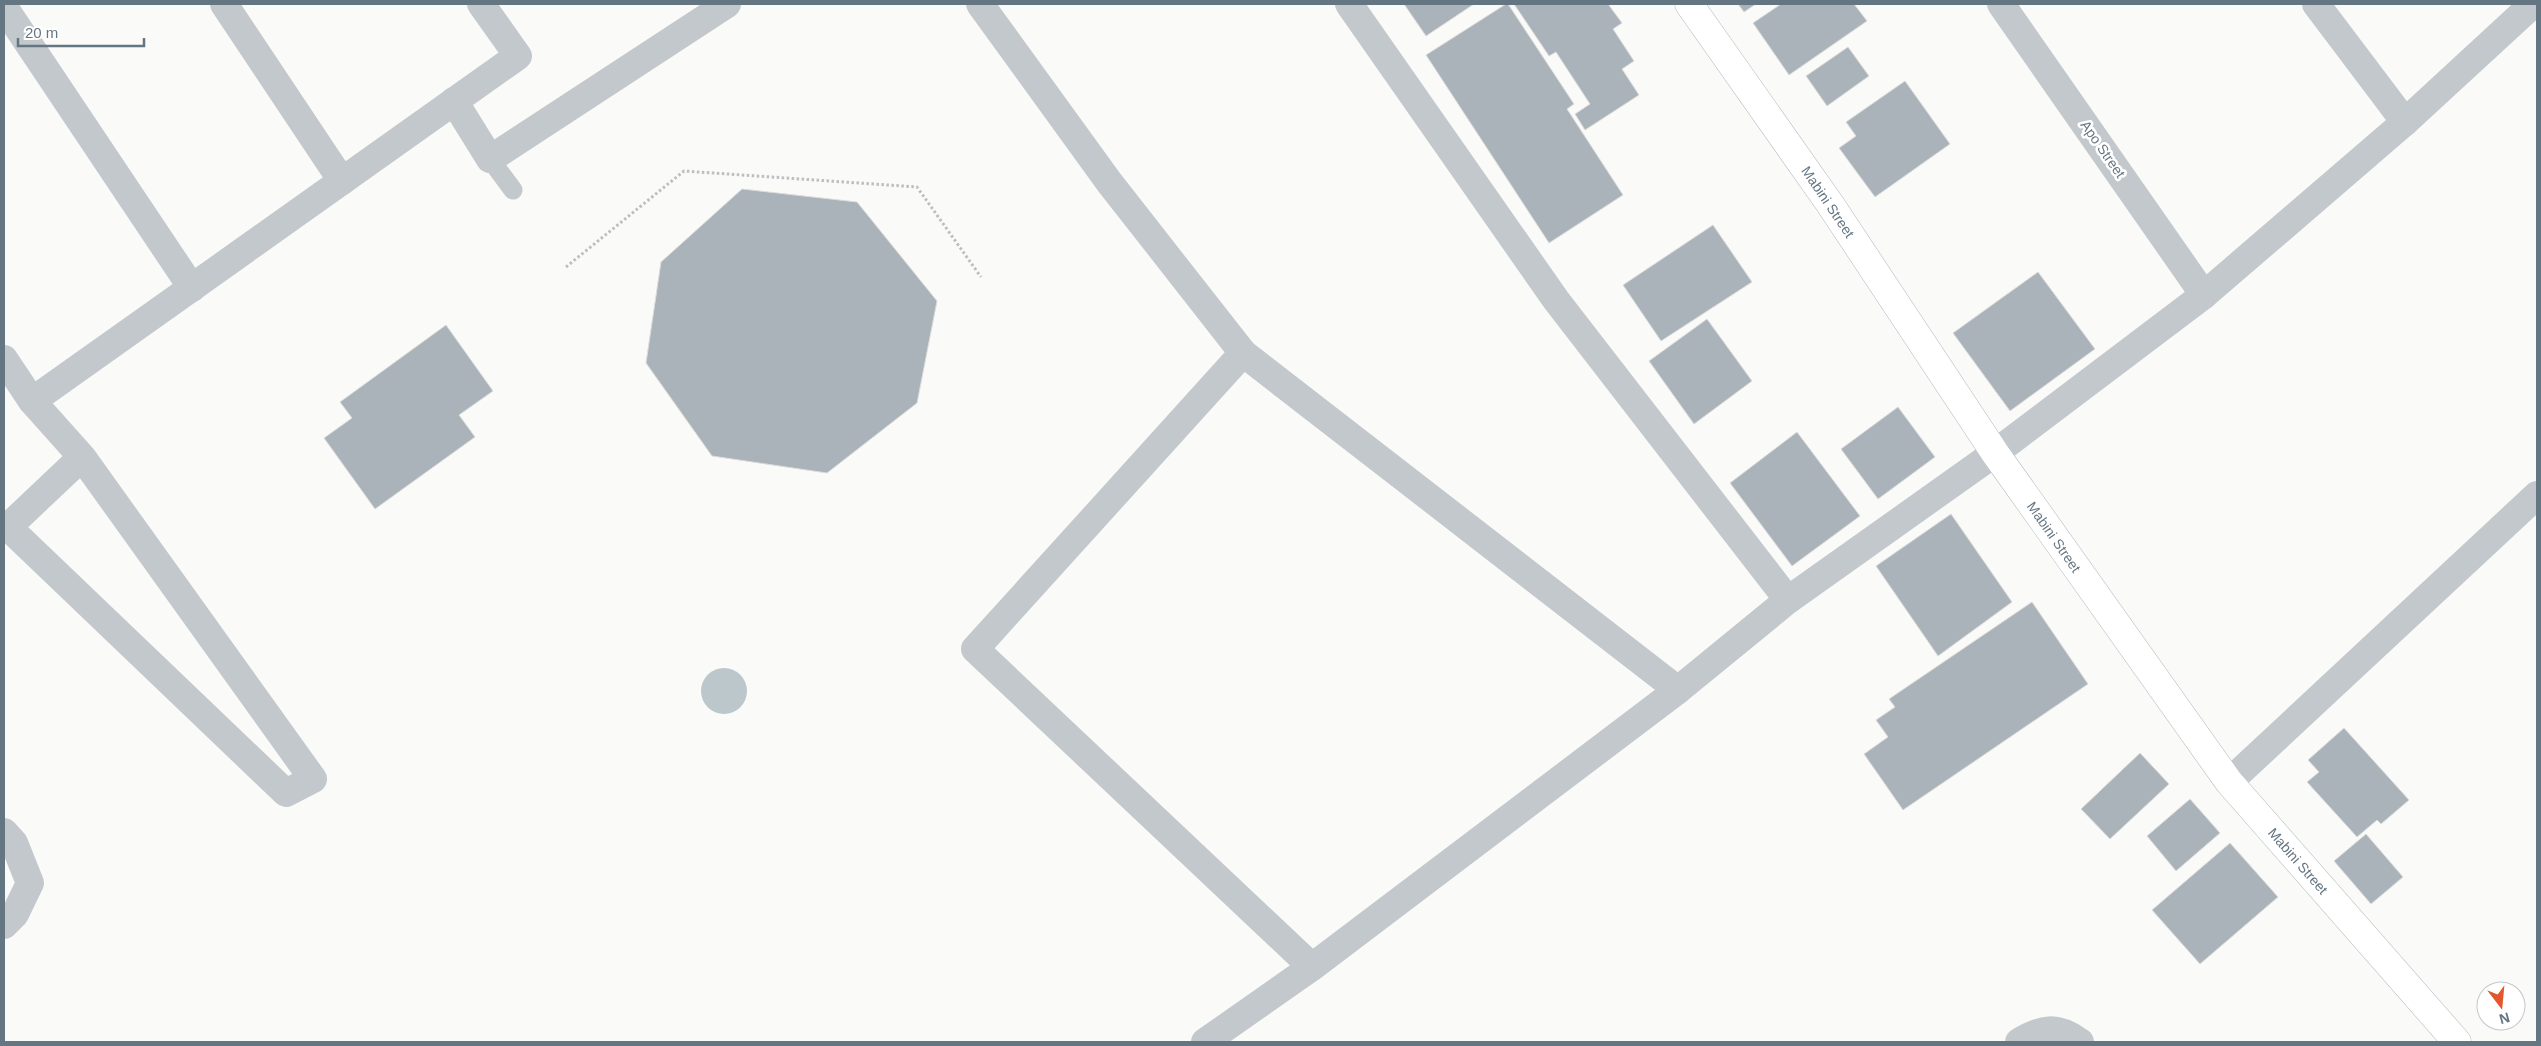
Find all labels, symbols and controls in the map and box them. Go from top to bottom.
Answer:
scale bar [18,15,144,47]
text: 20 m [25,24,58,41]
street label: Apo Street [2077,117,2129,181]
street label: Mabini Street [1798,163,1858,241]
street label: Mabini Street [2024,499,2084,575]
street label: Mabini Street [2265,825,2331,897]
north arrow [2476,981,2526,1031]
text: N [2498,1009,2512,1028]

